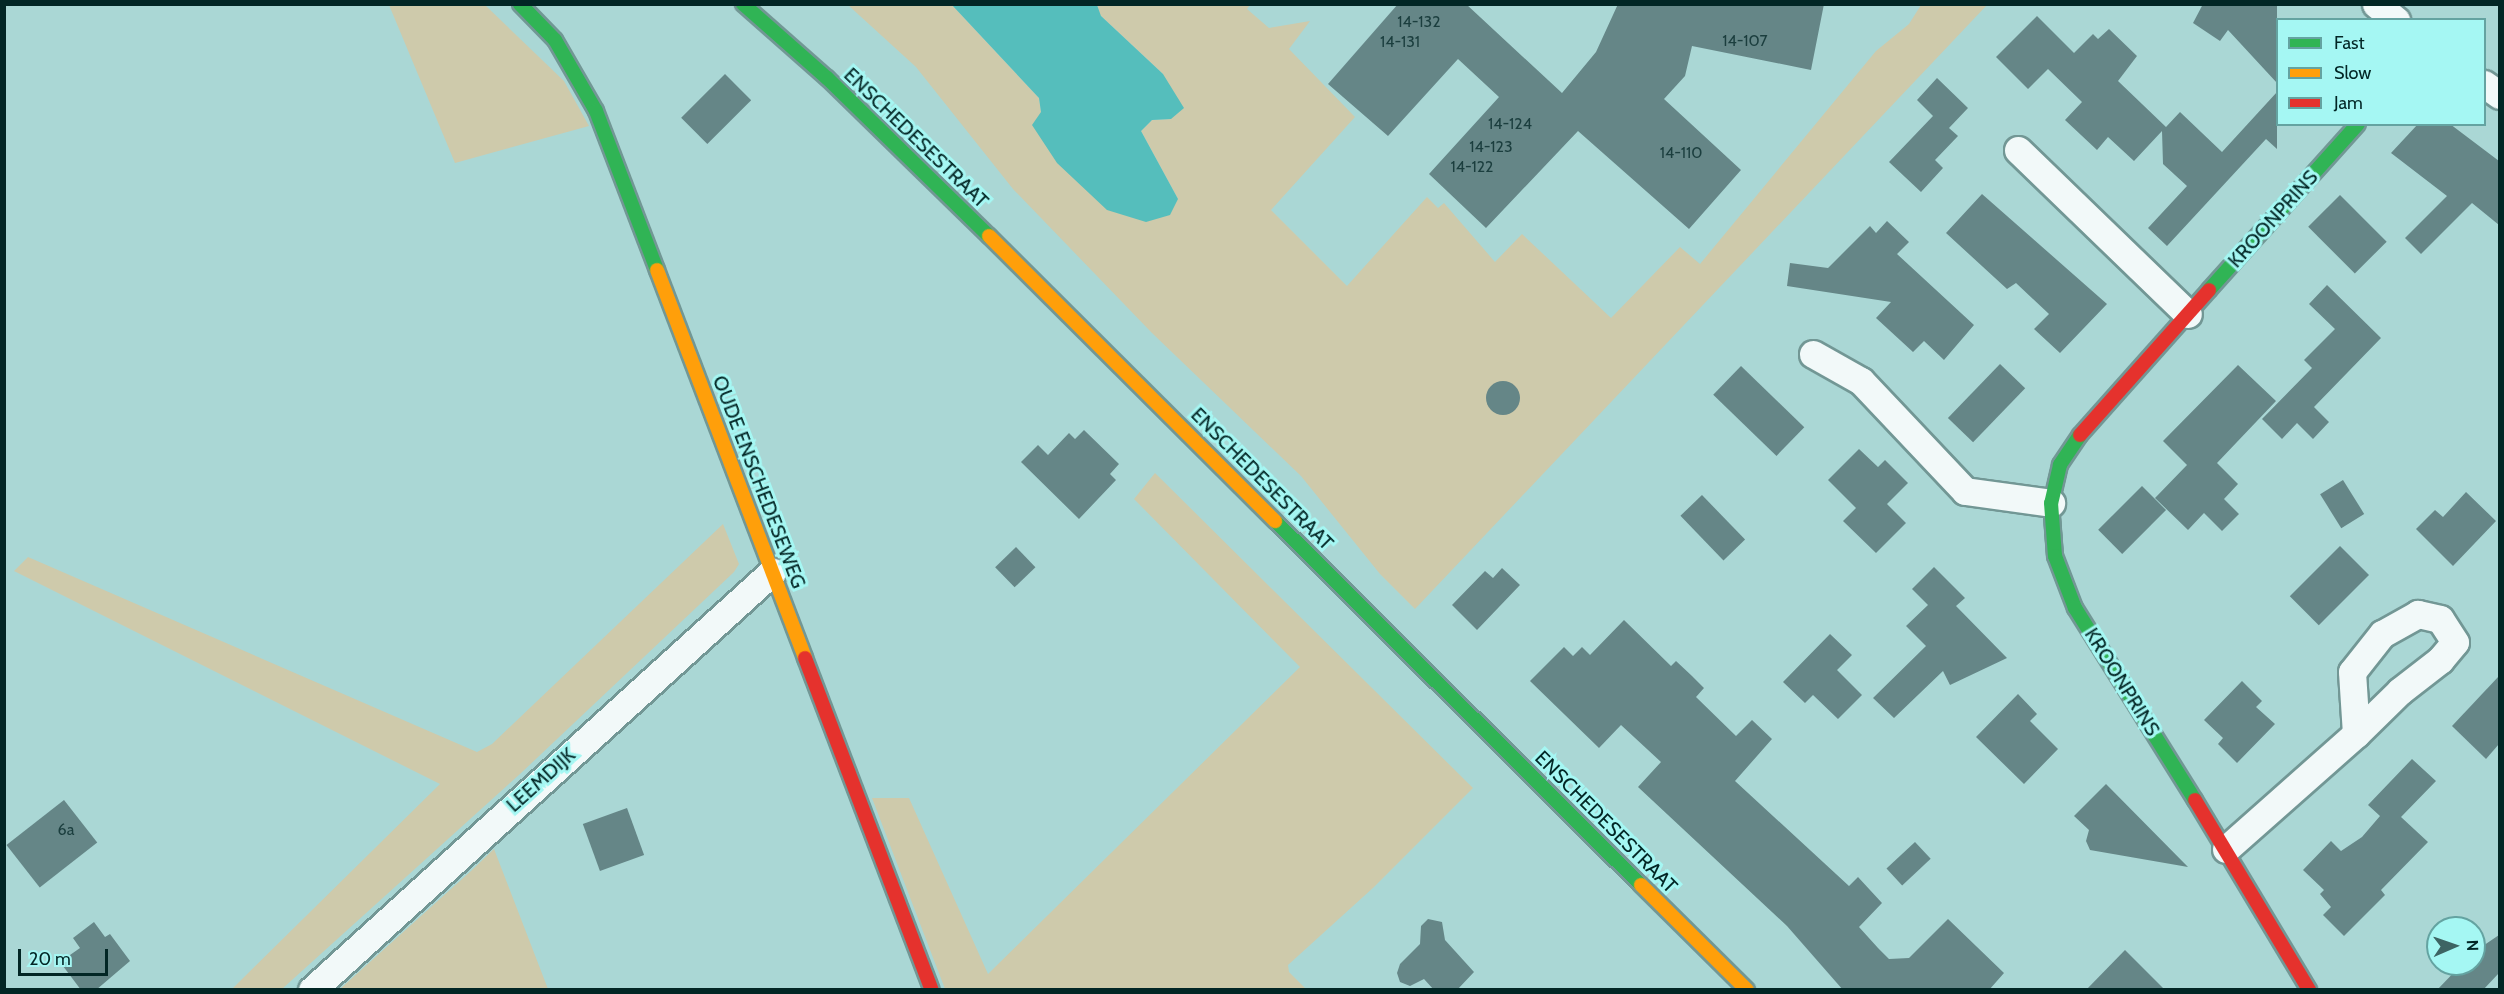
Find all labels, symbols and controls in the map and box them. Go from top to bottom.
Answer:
house number: 14-132 [1397,12,1441,32]
legend [2276,18,2486,126]
house number: 14-107 [1722,31,1768,51]
house number: 14-131 [1380,32,1420,52]
text: Fast [2334,32,2365,54]
text: Slow [2334,62,2371,84]
street label: ENSCHEDESESTRAAT [839,63,993,213]
text: Jam [2334,92,2363,114]
house number: 14-124 [1488,114,1532,134]
house number: 14-123 [1469,137,1513,157]
house number: 14-110 [1660,143,1702,163]
house number: 14-122 [1451,157,1493,177]
street label: KROONPRINS [2223,165,2323,273]
street label: OUDE ENSCHEDESEWEG [707,372,811,592]
street label: ENSCHEDESESTRAAT [1186,403,1338,555]
street label: KROONPRINS [2079,624,2165,740]
street label: LEEMDIJK [502,743,580,817]
street label: ENSCHEDESESTRAAT [1530,746,1682,898]
house number: 6a [58,820,74,840]
north arrow [2426,916,2486,976]
scale bar [21,937,111,975]
text: N [2463,939,2482,951]
text: 20 m [29,948,71,970]

